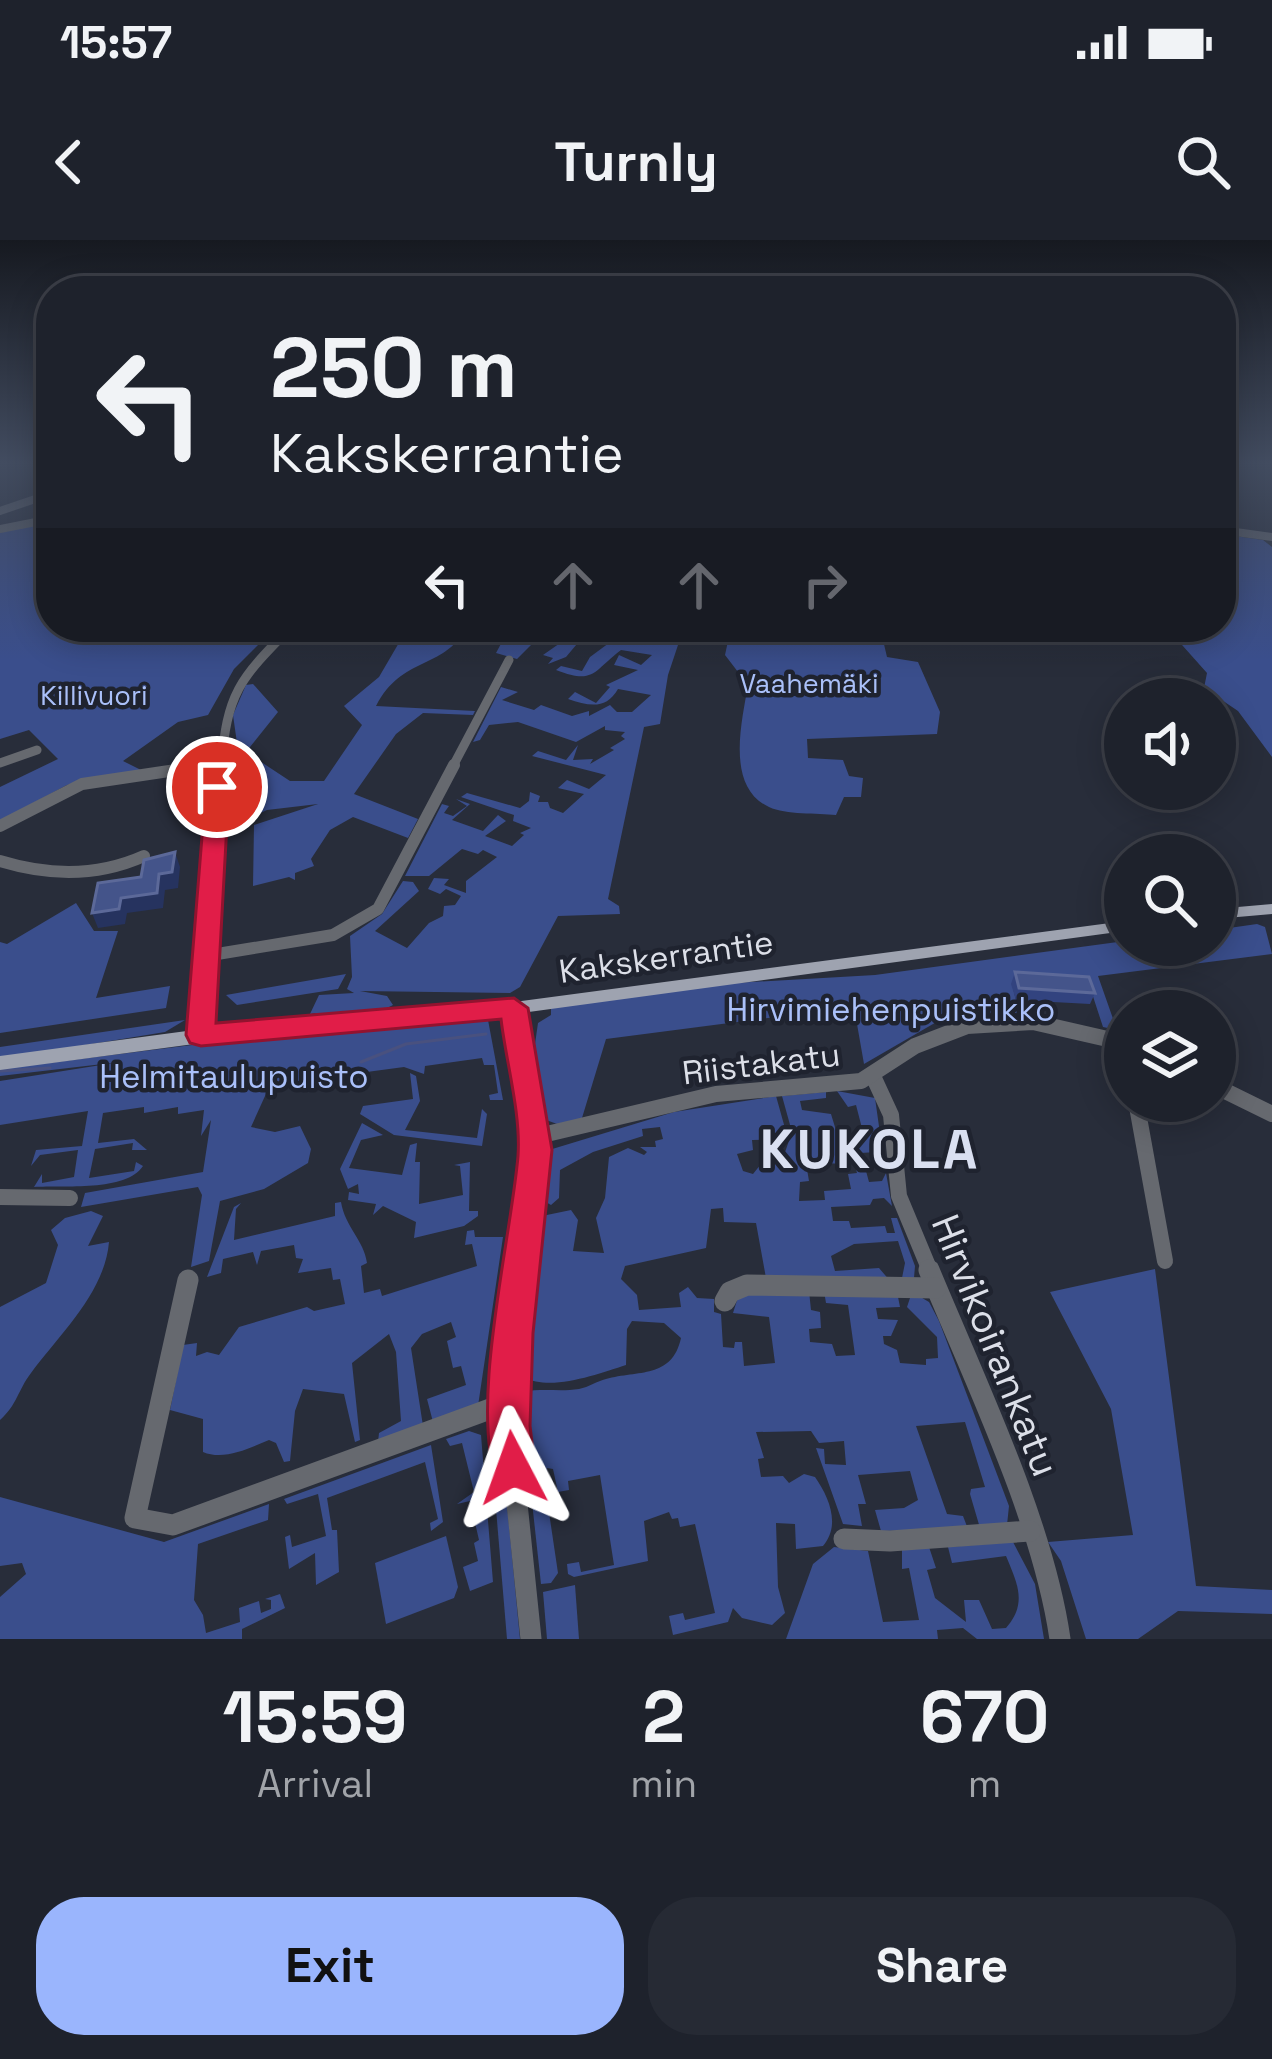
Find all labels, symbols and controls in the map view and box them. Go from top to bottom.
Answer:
text: 15:57 [60,14,172,71]
text: Turnly [554,128,718,197]
icon: back [36,129,102,195]
icon: search [1170,129,1236,195]
text: 250 m [270,314,518,422]
icon: left [72,324,228,480]
text: Kakskerrantie [270,419,624,488]
icon: left [414,552,480,618]
icon: ahead [540,552,606,618]
icon: ahead [666,552,732,618]
icon: right [792,552,858,618]
park label: Vaahemäki [739,666,879,701]
park label: Killivuori [40,678,148,713]
map controls [1104,678,1236,1122]
button: sound [1104,678,1236,810]
pin [166,736,268,838]
icon: arrive [184,754,250,820]
button: search [1104,834,1236,966]
street label: Kakskerrantie [556,921,776,993]
park label: Hirvimiehenpuistikko [727,989,1055,1031]
button: layers [1104,990,1236,1122]
street label: Riistakatu [680,1033,842,1095]
park label: Helmitaulupuisto [99,1056,369,1098]
district label: KUKOLA [760,1115,980,1184]
street label: Hirvikoirankatu [921,1207,1070,1483]
position arrow [450,1405,576,1531]
text: 15:59 [223,1671,408,1763]
text: 2 [642,1671,685,1763]
text: 670 [920,1671,1049,1763]
text: Arrival [257,1759,373,1808]
text: min [630,1759,697,1808]
text: m [968,1759,1001,1808]
button: Exit [36,1897,624,2035]
button: Share [648,1897,1236,2035]

